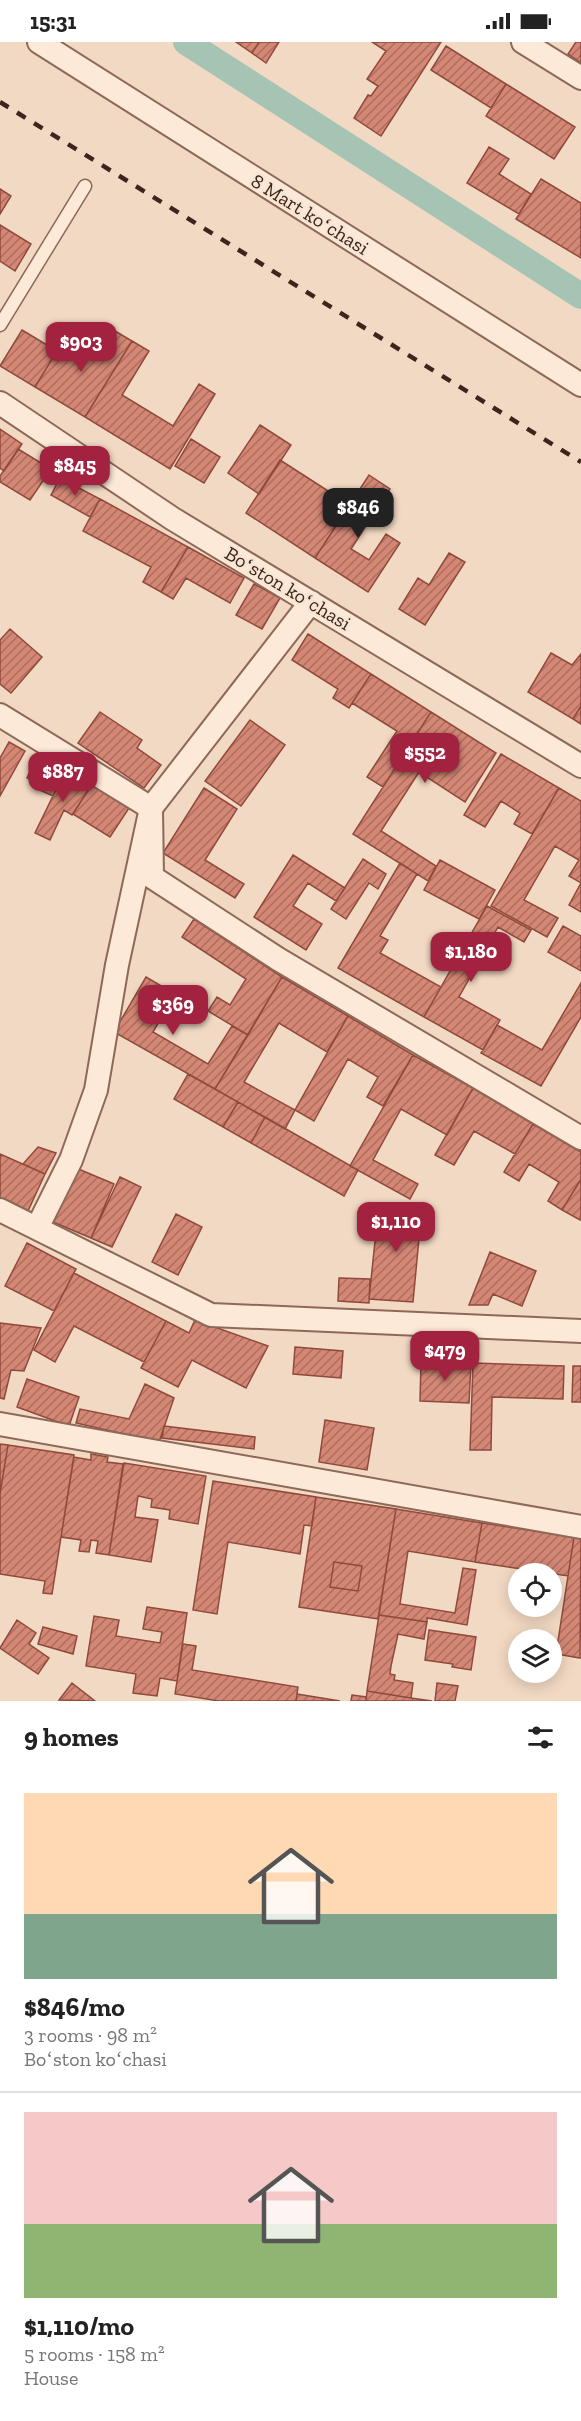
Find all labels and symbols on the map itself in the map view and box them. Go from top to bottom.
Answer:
street label: 8 Mart koʻchasi [247,168,374,260]
pin: $903 [45,322,117,373]
pin: $845 [39,446,111,497]
pin: $846 [322,488,394,539]
street label: Boʻston koʻchasi [221,541,356,635]
pin: $552 [389,733,461,784]
pin: $887 [27,752,99,803]
pin: $1,180 [422,932,520,983]
pin: $369 [137,985,209,1036]
pin: $1,110 [347,1202,445,1253]
pin: $479 [409,1331,481,1382]

